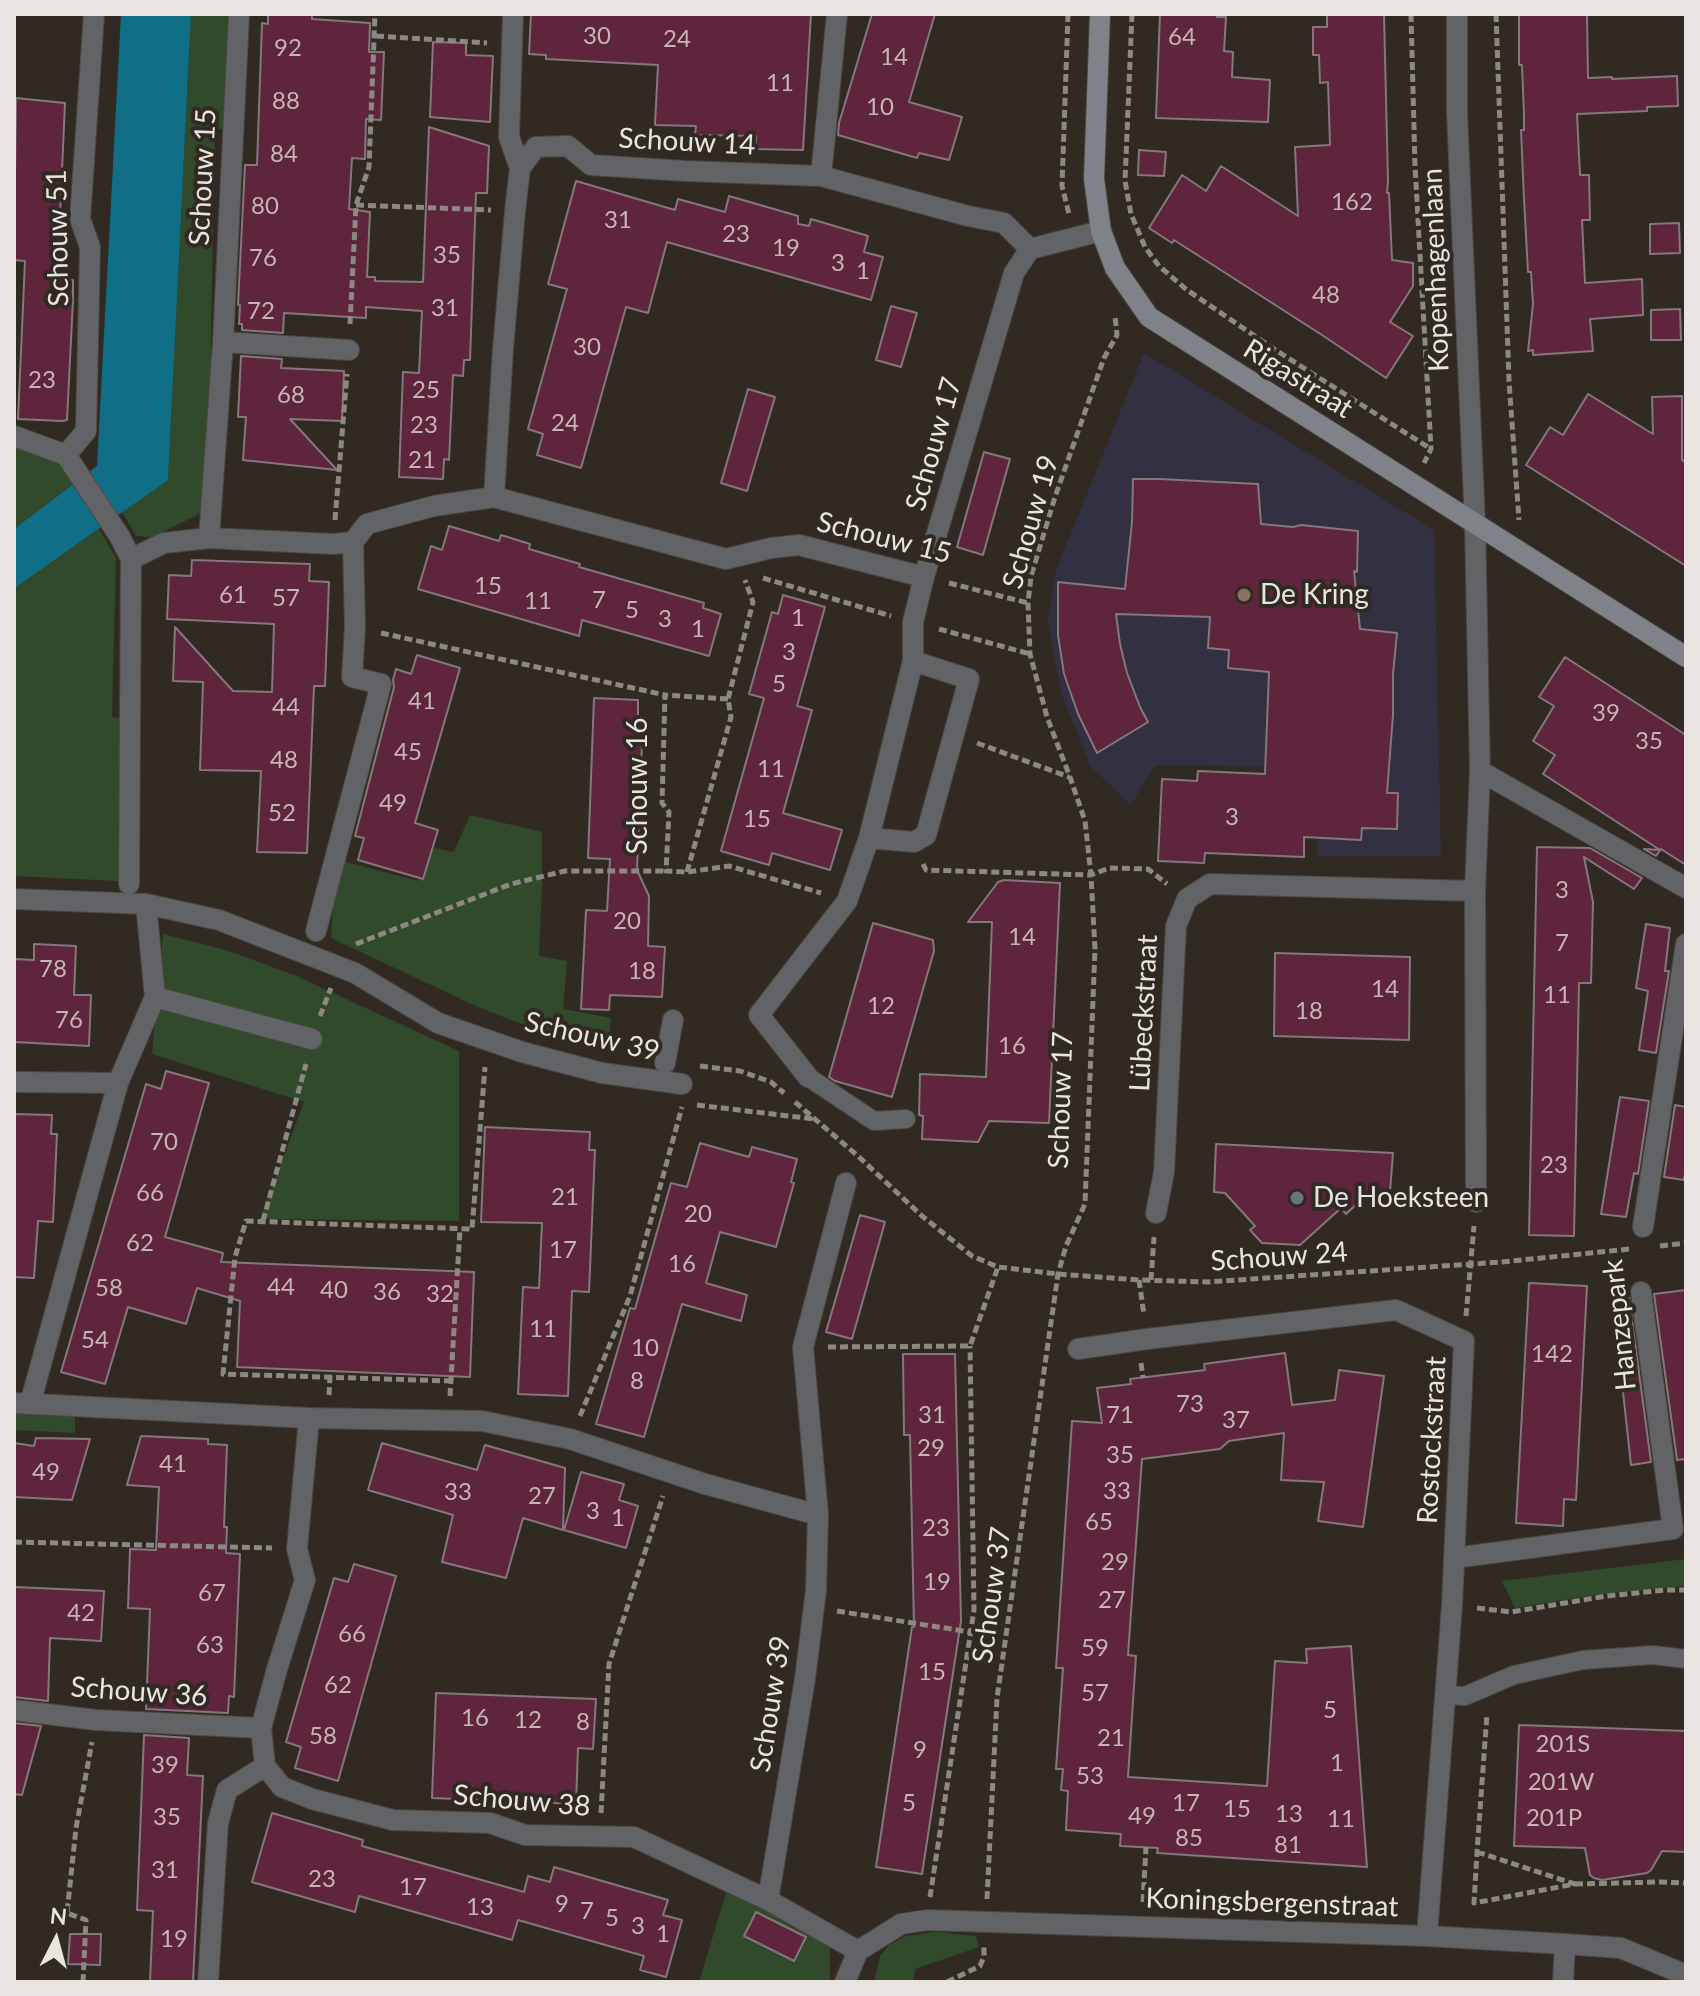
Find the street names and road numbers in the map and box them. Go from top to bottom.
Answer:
street label: Schouw 15 [183,108,223,246]
street label: Schouw 14 [618,122,756,162]
street label: Kopenhagenlaan [1416,168,1456,372]
street label: Schouw 51 [40,169,76,307]
street label: Rigastraat [1237,332,1359,426]
street label: Schouw 17 [899,373,969,515]
street label: Schouw 19 [996,451,1066,593]
street label: Schouw 15 [813,505,955,571]
street label: Schouw 16 [621,717,655,855]
street label: Lübeckstraat [1123,934,1165,1092]
street label: Schouw 39 [521,1005,663,1069]
street label: Schouw 17 [1042,1031,1080,1169]
street label: Schouw 24 [1209,1235,1349,1279]
street label: Hanzepark [1596,1258,1644,1392]
street label: Rostockstraat [1411,1355,1453,1525]
street label: Schouw 37 [966,1525,1018,1665]
street label: Schouw 39 [744,1634,798,1774]
street label: Schouw 36 [69,1670,209,1714]
street label: Schouw 38 [452,1778,592,1824]
street label: Koningsbergenstraat [1145,1882,1399,1924]

